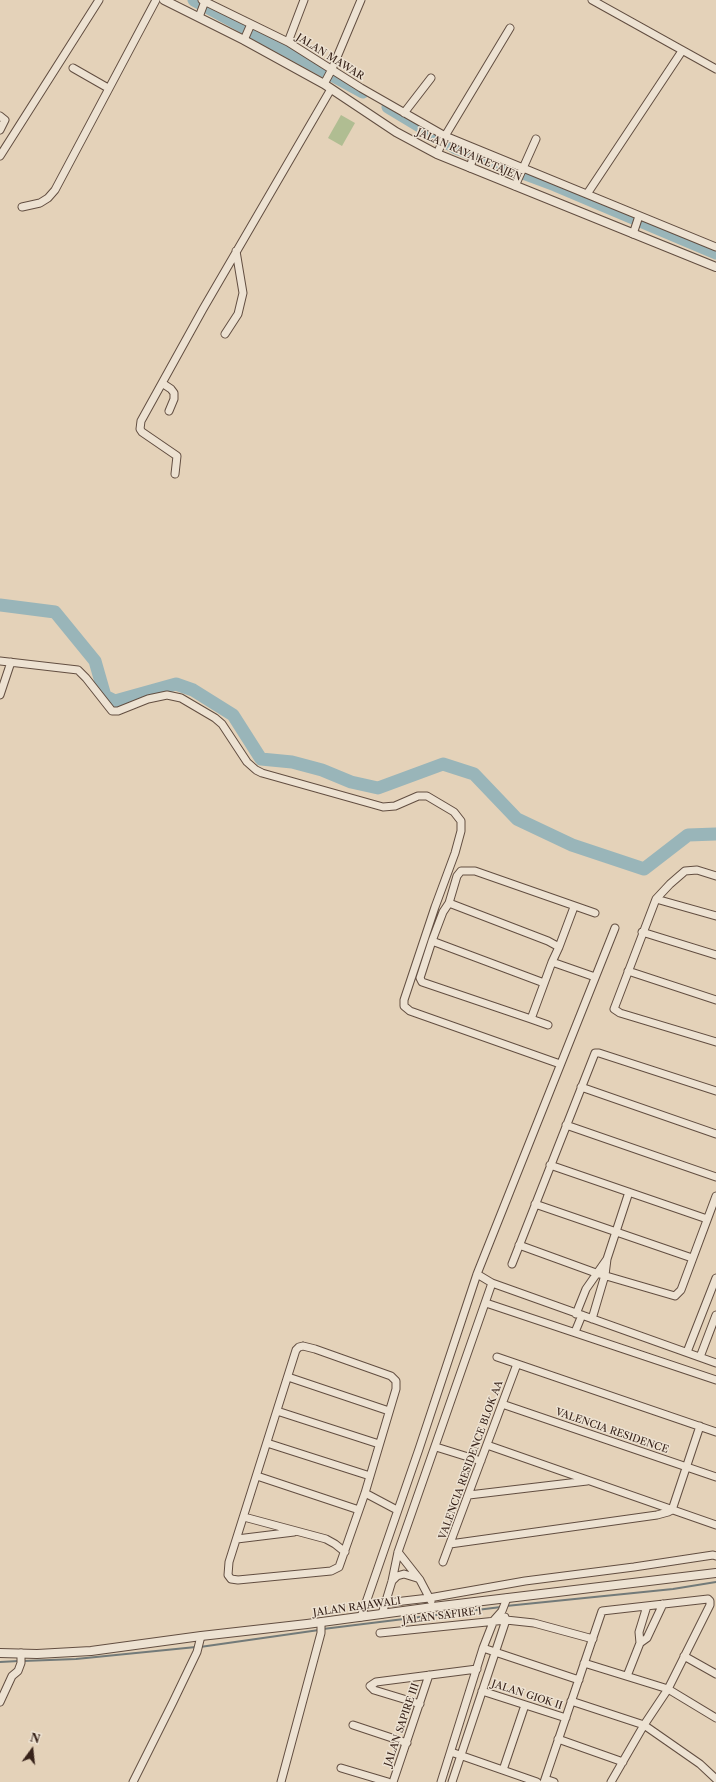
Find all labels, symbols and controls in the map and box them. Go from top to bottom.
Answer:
street label: JALAN MAWAR [294,31,366,83]
street label: JALAN RAYA KETAJEN [415,126,523,184]
street label: VALENCIA RESIDENCE BLOK AA [437,1379,505,1541]
street label: VALENCIA RESIDENCE [554,1406,670,1456]
street label: JALAN RAJAWALI [312,1595,402,1619]
street label: JALAN SAFIRE I [402,1605,482,1627]
street label: JALAN GIOK II [490,1678,564,1712]
street label: JALAN SAPIRE III [382,1682,422,1768]
north arrow [12,1730,52,1770]
text: N [29,1730,42,1746]

